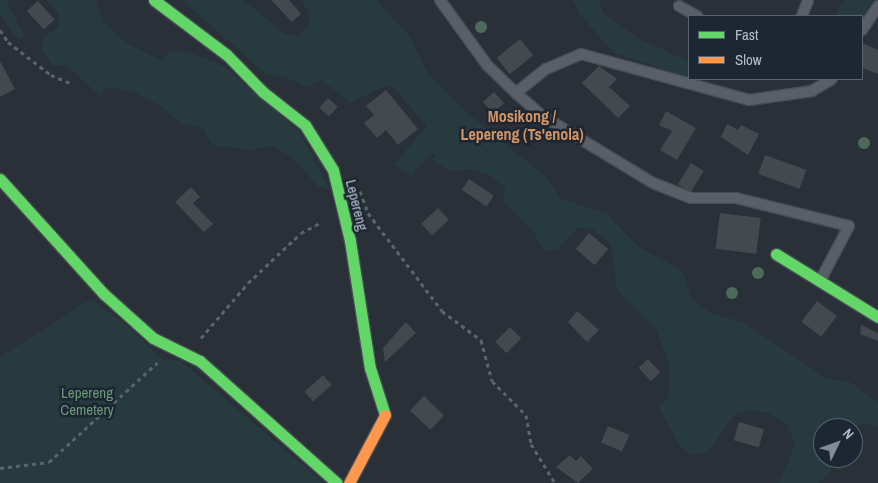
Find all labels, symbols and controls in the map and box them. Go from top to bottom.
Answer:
legend [688,15,863,80]
text: Fast [735,24,758,45]
text: Slow [735,49,762,70]
district label: Mosikong / Lepereng (Ts'enola) [460,106,584,144]
street label: Lepereng [342,178,372,232]
park label: Lepereng Cemetery [60,383,114,418]
north arrow [813,418,863,468]
text: N [839,425,858,443]

